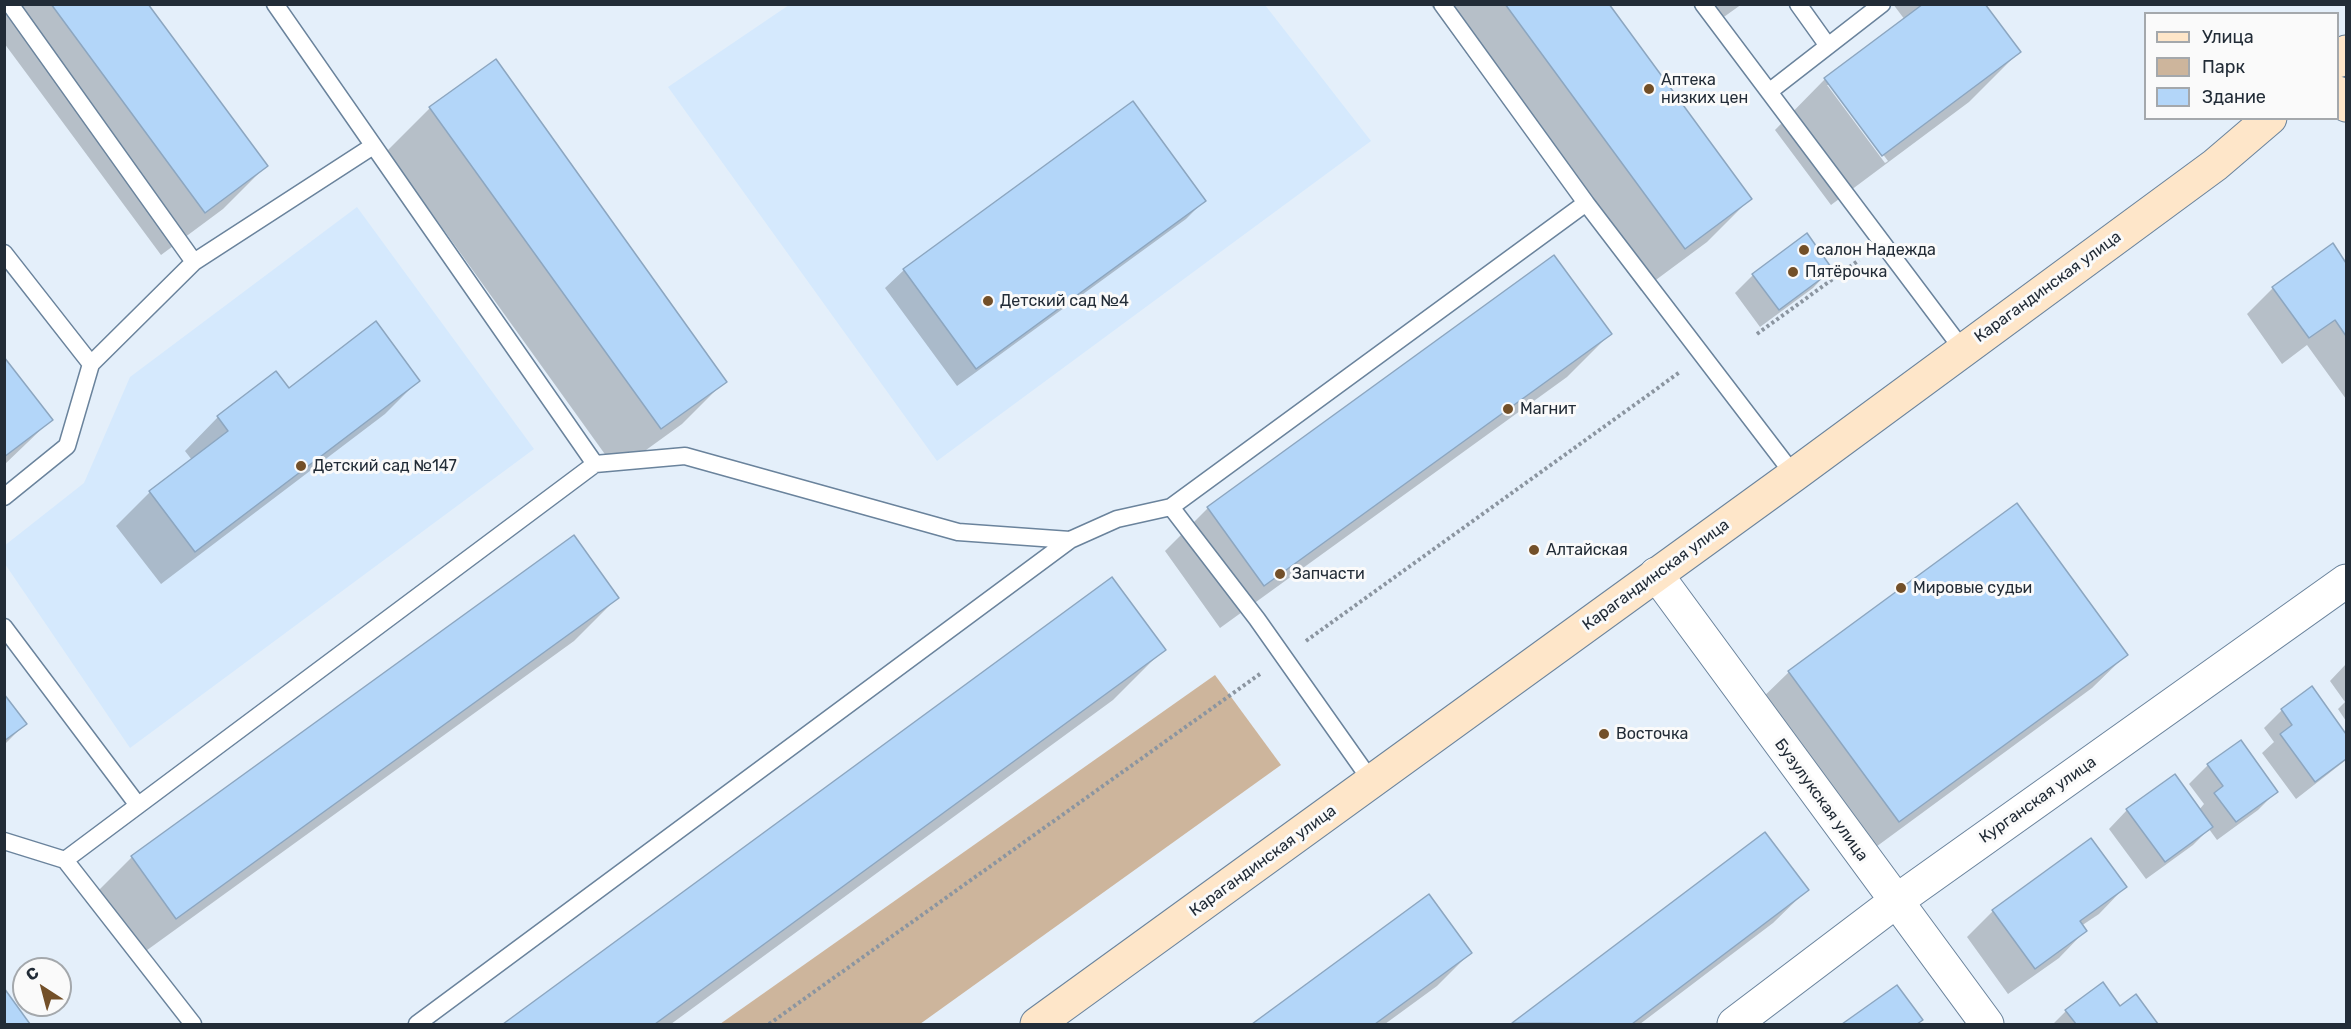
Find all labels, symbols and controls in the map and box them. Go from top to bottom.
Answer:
legend [2144,12,2339,120]
text: Улица [2202,26,2254,48]
text: Парк [2202,56,2245,78]
place label: Аптека низких цен [1661,70,1748,108]
marker: Аптека низких цен [1642,82,1656,96]
text: Здание [2202,86,2266,108]
street label: Карагандинская улица [1971,227,2125,347]
place label: салон Надежда [1816,240,1936,260]
marker: салон Надежда [1797,243,1811,257]
place label: Пятёрочка [1805,262,1887,282]
marker: Пятёрочка [1786,265,1800,279]
place label: Детский сад №4 [1000,291,1129,311]
marker: Детский сад №4 [981,294,995,308]
place label: Магнит [1520,399,1576,419]
marker: Магнит [1501,402,1515,416]
place label: Детский сад №147 [313,456,457,476]
marker: Детский сад №147 [294,459,308,473]
street label: Карагандинская улица [1579,515,1733,635]
place label: Алтайская [1546,540,1628,560]
marker: Алтайская [1527,543,1541,557]
place label: Запчасти [1292,564,1365,584]
marker: Запчасти [1273,567,1287,581]
place label: Мировые судьи [1913,578,2032,598]
marker: Мировые судьи [1894,581,1908,595]
place label: Восточка [1616,724,1688,744]
marker: Восточка [1597,727,1611,741]
street label: Бузулукская улица [1770,735,1872,865]
street label: Курганская улица [1976,753,2100,847]
street label: Карагандинская улица [1186,801,1340,921]
north arrow [12,957,72,1017]
text: С [22,963,42,985]

